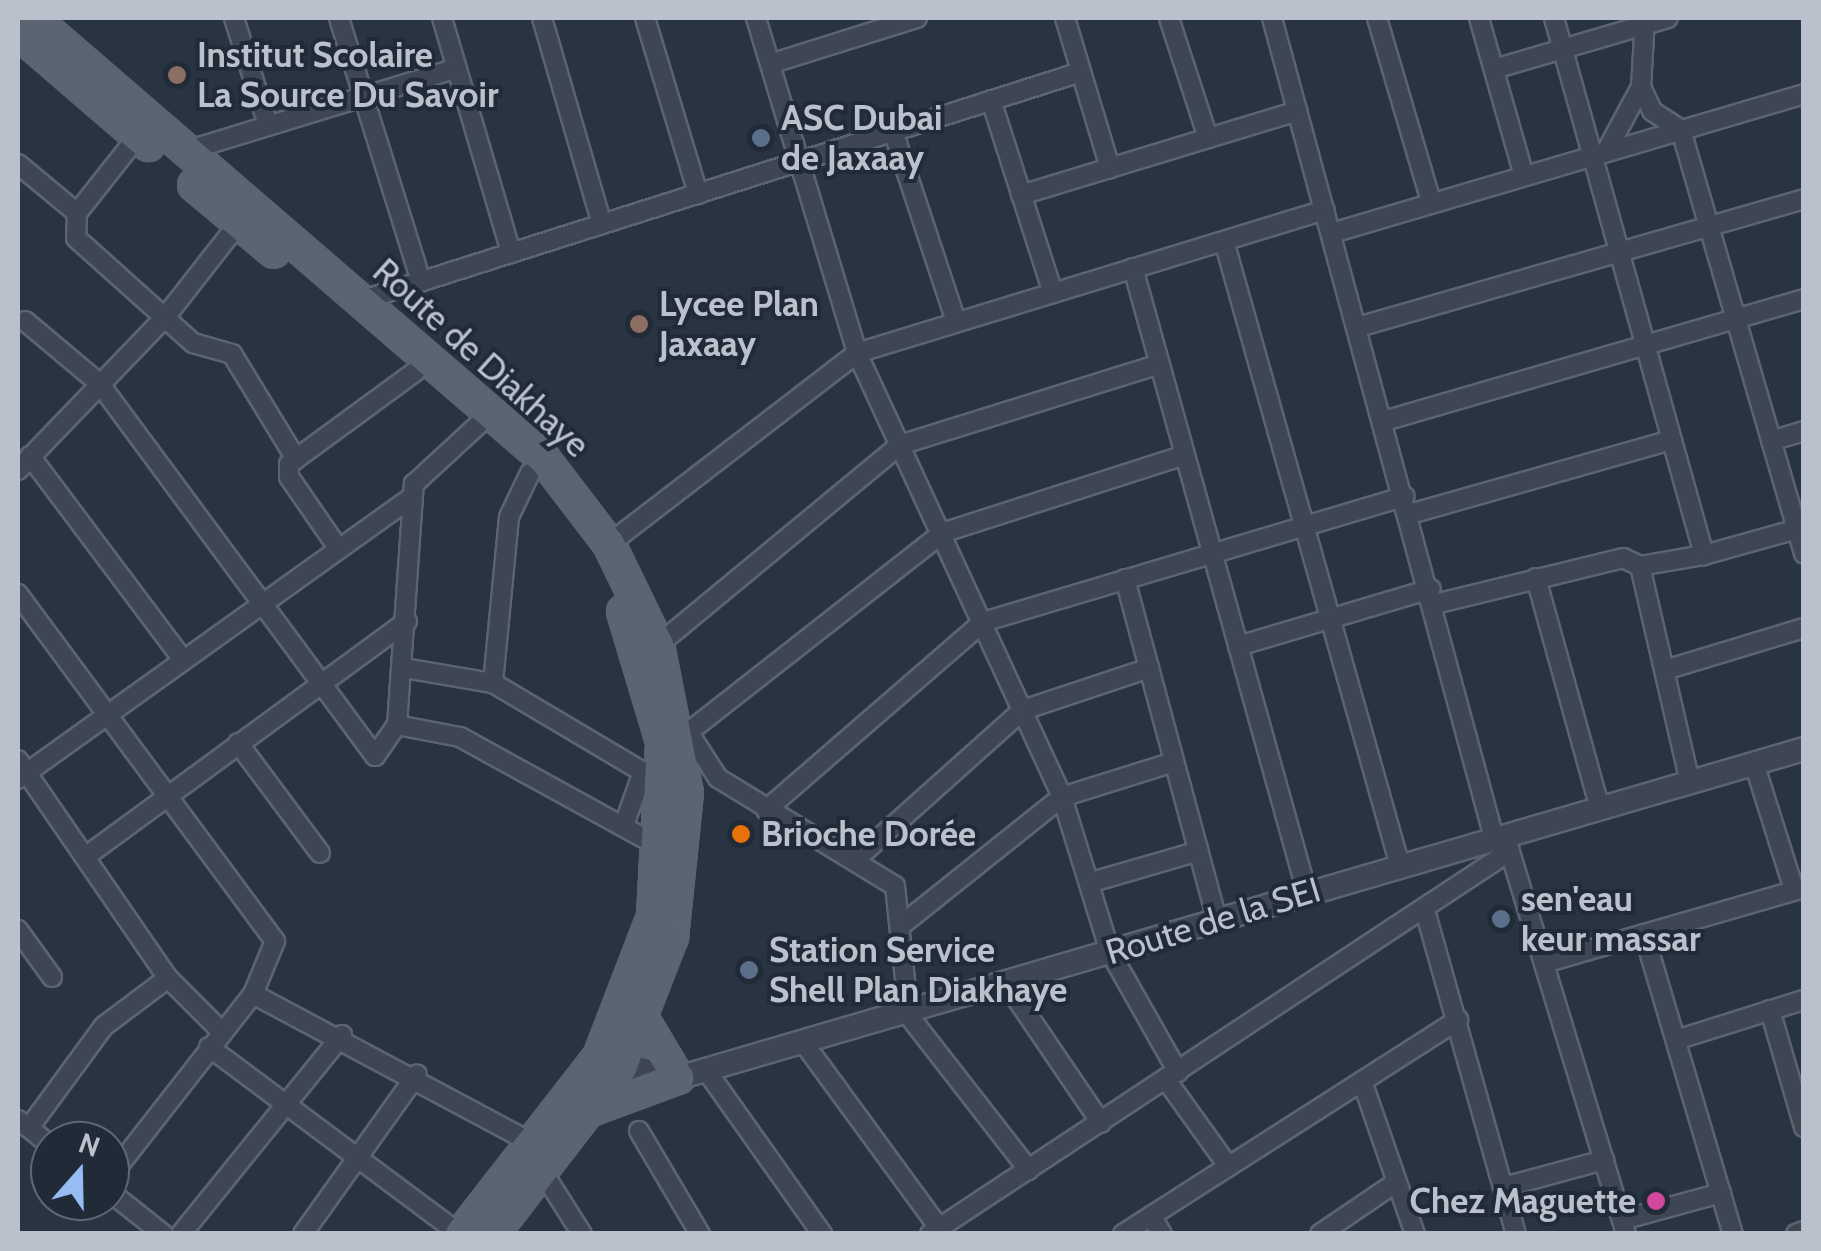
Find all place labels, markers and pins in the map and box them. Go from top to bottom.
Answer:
place label: Institut Scolaire La Source Du Savoir [197,34,499,116]
marker: Institut Scolaire La Source Du Savoir [166,64,188,86]
place label: ASC Dubai de Jaxaay [781,97,942,179]
marker: ASC Dubai de Jaxaay [750,127,772,149]
place label: Lycee Plan Jaxaay [659,283,819,365]
marker: Lycee Plan Jaxaay [628,313,650,335]
place label: Brioche Dorée [761,813,976,855]
marker: Brioche Dorée [730,823,752,845]
place label: sen'eau keur massar [1521,878,1700,960]
marker: sen'eau keur massar [1490,908,1512,930]
place label: Station Service Shell Plan Diakhaye [769,929,1067,1011]
marker: Station Service Shell Plan Diakhaye [738,959,760,981]
place label: Chez Maguette [1410,1180,1636,1222]
marker: Chez Maguette [1645,1190,1667,1212]

